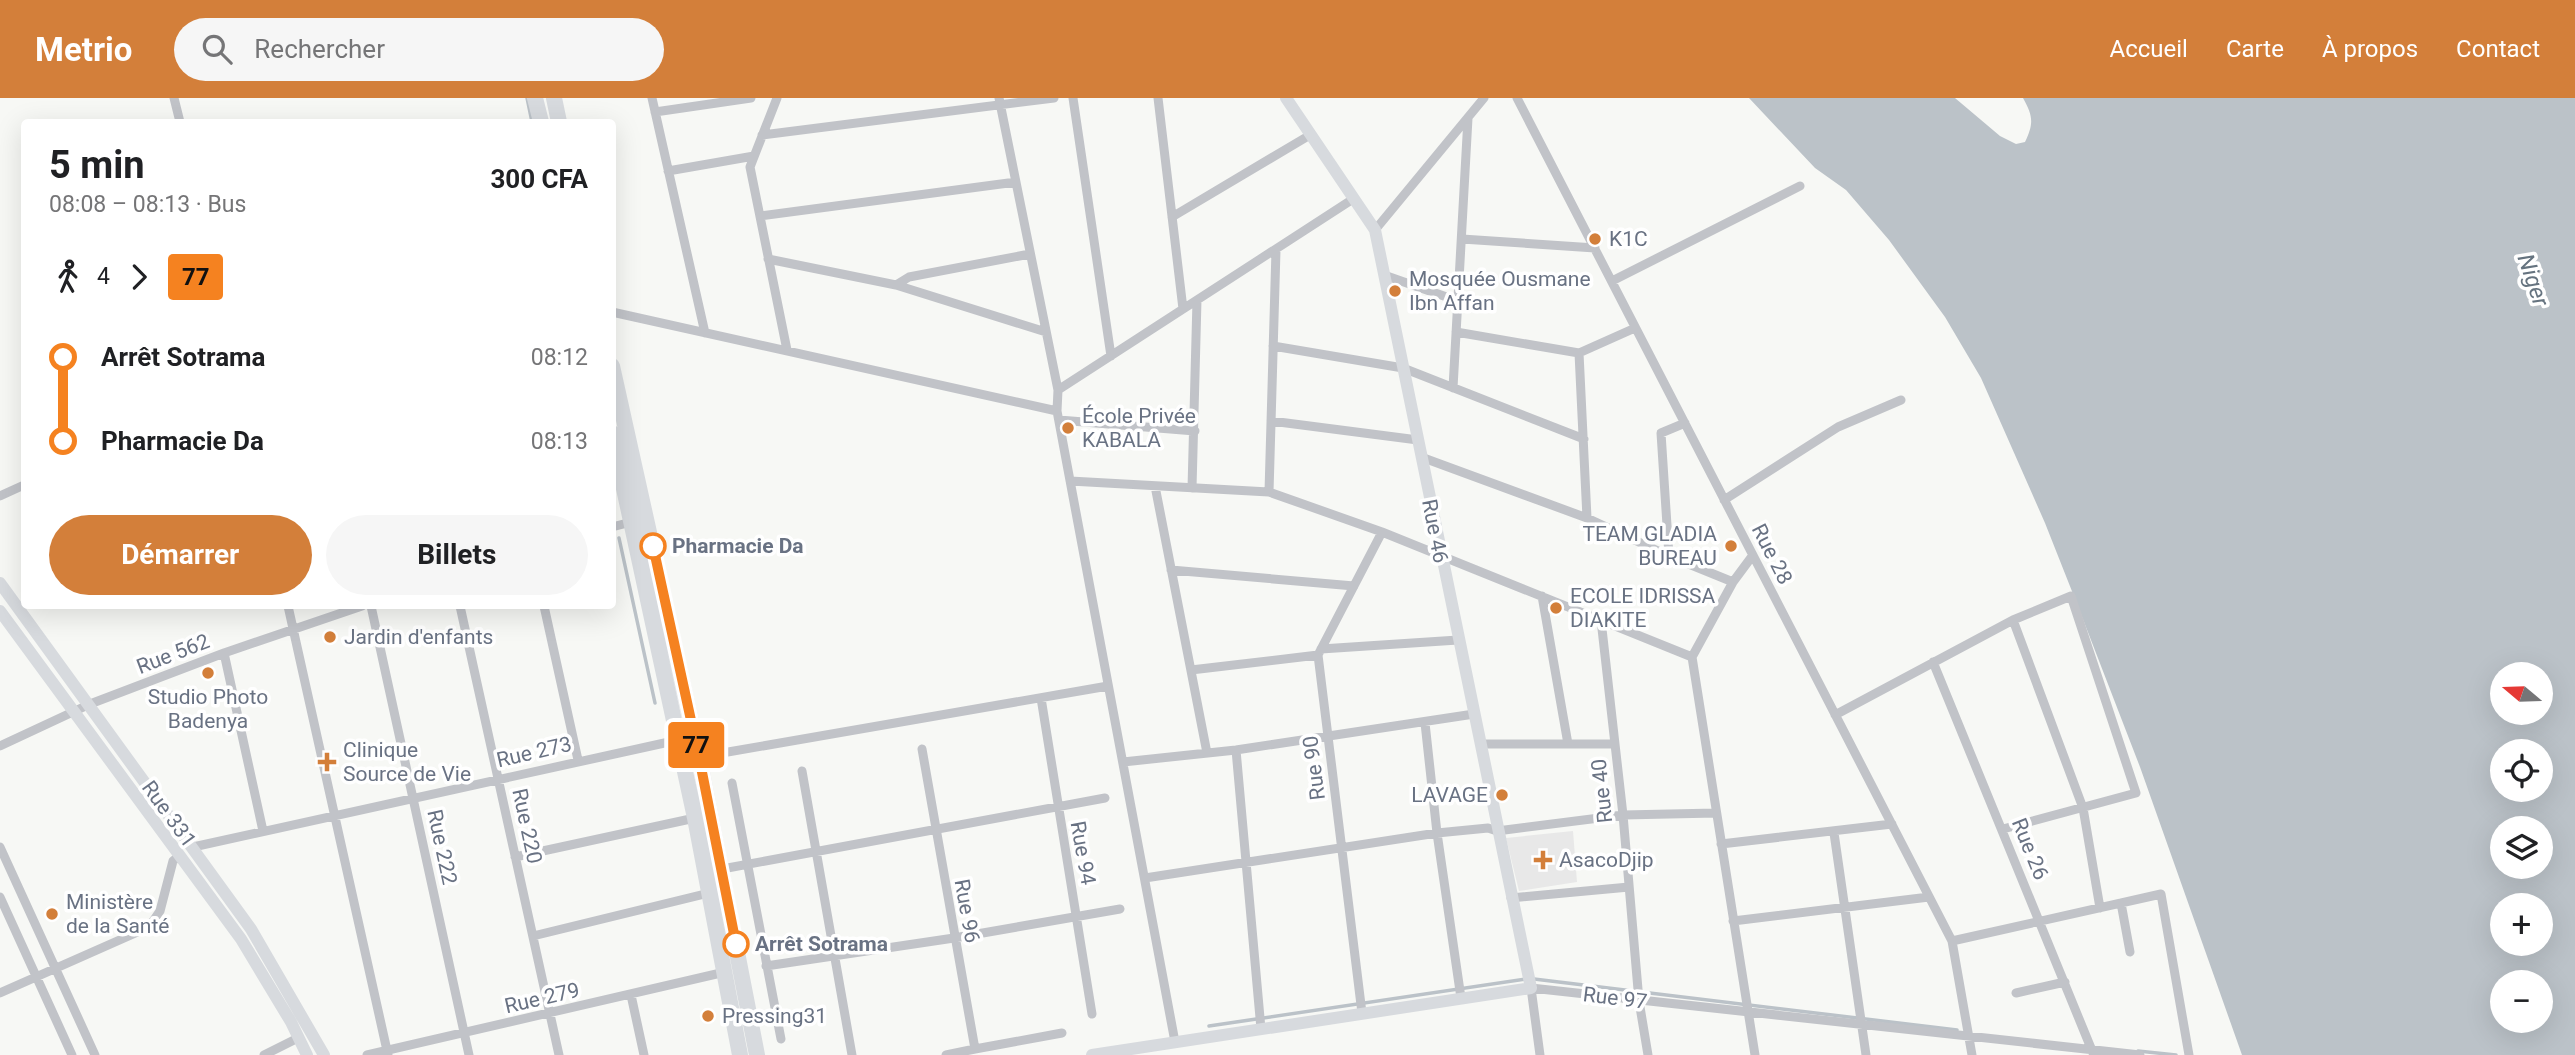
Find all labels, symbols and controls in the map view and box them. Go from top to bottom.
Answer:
search box [174,18,664,81]
text: Metrio [35,30,132,69]
icon: search [198,30,236,68]
text: Rechercher [254,34,385,64]
text: Accueil [2109,35,2188,63]
text: Carte [2226,35,2284,63]
text: À propos [2322,35,2418,63]
text: Contact [2456,35,2540,63]
text: 5 min [49,143,145,187]
text: 300 CFA [490,164,588,194]
text: 08:08 – 08:13 · Bus [49,191,246,218]
place label: K1C [1609,227,1648,251]
marker: K1C [1587,231,1603,247]
water label: Niger [2512,250,2555,311]
icon: walk [49,258,87,296]
icon: forward [120,258,158,296]
text: 4 [97,263,110,290]
text: 77 [182,263,209,291]
place label: Mosquée Ousmane Ibn Affan [1409,267,1591,315]
marker: Mosquée Ousmane Ibn Affan [1387,283,1403,299]
text: Arrêt Sotrama [101,342,266,372]
text: 08:12 [531,344,588,371]
place label: École Privée KABALA [1082,404,1196,452]
marker: École Privée KABALA [1060,420,1076,436]
text: Pharmacie Da [101,426,264,456]
text: 08:13 [531,428,588,455]
street label: Rue 46 [1417,497,1453,565]
button: Démarrer [49,515,312,595]
button: Billets [326,515,588,595]
street label: Rue 28 [1747,520,1797,588]
place label: TEAM GLADIA BUREAU [1582,522,1717,570]
marker: Pharmacie Da [640,533,666,559]
place label: Pharmacie Da [672,534,804,558]
marker: TEAM GLADIA BUREAU [1723,538,1739,554]
place label: ECOLE IDRISSA DIAKITE [1570,584,1716,632]
marker: ECOLE IDRISSA DIAKITE [1548,600,1564,616]
place label: Jardin d'enfants [344,625,493,649]
street label: Rue 562 [133,629,213,679]
marker: Jardin d'enfants [322,629,338,645]
north arrow [2490,662,2553,724]
map controls [2490,662,2553,1033]
marker: Studio Photo Badenya [200,665,216,681]
place label: Studio Photo Badenya [148,685,268,733]
line badge: 77 [664,722,728,768]
text: 77 [682,731,710,759]
street label: Rue 273 [494,732,574,772]
street label: Rue 90 [1298,735,1330,801]
place label: Clinique Source de Vie [343,738,471,786]
button: locate [2490,739,2553,802]
marker: Clinique Source de Vie [317,752,337,772]
street label: Rue 40 [1587,758,1617,824]
street label: Rue 331 [137,776,201,852]
place label: LAVAGE [1411,783,1488,807]
street label: Rue 220 [507,786,547,866]
marker: LAVAGE [1494,787,1510,803]
street label: Rue 222 [422,807,462,887]
street label: Rue 26 [2007,815,2053,883]
button: layers [2490,816,2553,879]
street label: Rue 94 [1066,819,1100,887]
place label: AsacoDjip [1559,848,1654,872]
marker: AsacoDjip [1533,850,1553,870]
street label: Rue 96 [950,877,984,945]
place label: Ministère de la Santé [66,890,169,938]
button: + [2490,893,2553,956]
marker: Ministère de la Santé [44,906,60,922]
marker: Arrêt Sotrama [723,931,749,957]
place label: Arrêt Sotrama [755,932,888,956]
button: − [2490,970,2553,1033]
street label: Rue 279 [502,978,582,1018]
street label: Rue 97 [1582,982,1648,1014]
place label: Pressing31 [722,1004,827,1028]
marker: Pressing31 [700,1008,716,1024]

